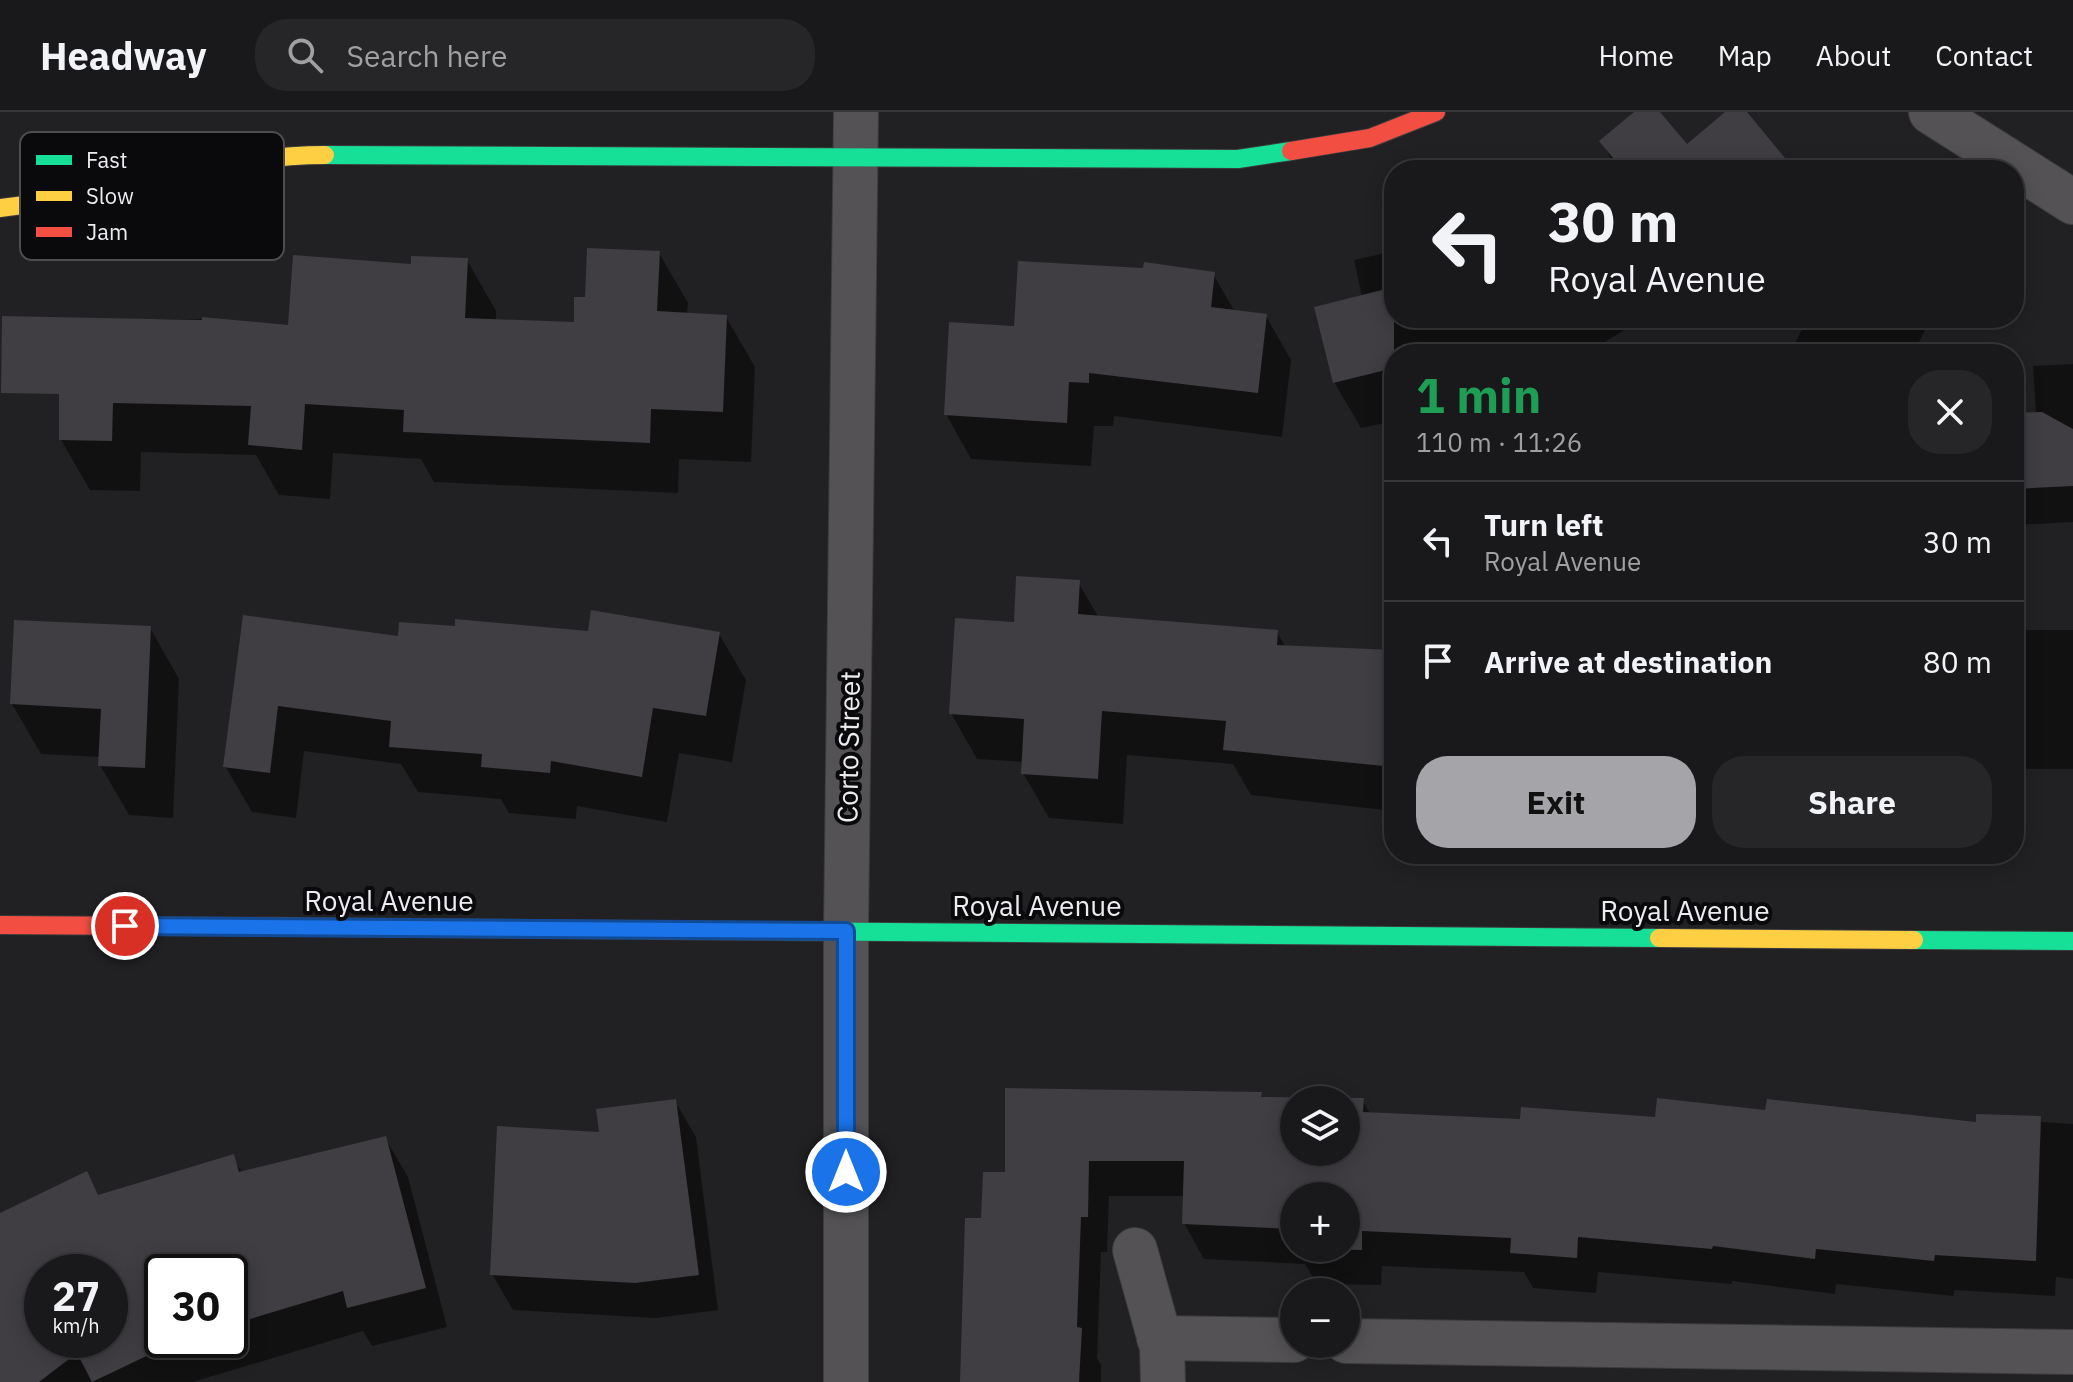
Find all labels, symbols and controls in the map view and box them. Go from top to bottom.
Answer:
search box [255,19,815,91]
text: Headway [40,31,207,80]
icon: search [283,33,327,77]
text: Search here [347,36,507,75]
text: Home [1598,37,1674,74]
text: Map [1718,37,1772,74]
text: About [1816,37,1891,74]
text: Contact [1935,37,2033,74]
legend [20,132,284,260]
text: Fast [86,145,127,174]
text: Slow [86,181,134,210]
text: 30 m [1548,185,1678,257]
icon: left [1416,192,1520,296]
text: Jam [86,217,128,246]
text: Royal Avenue [1548,255,1766,302]
text: 1 min [1416,364,1541,426]
button: close [1908,370,1992,454]
text: 110 m · 11:26 [1416,425,1582,459]
text: Turn left [1484,505,1603,544]
icon: left [1416,519,1460,563]
text: 30 m [1923,522,1992,561]
text: Royal Avenue [1484,544,1641,578]
icon: arrive [1416,639,1460,683]
text: Arrive at destination [1484,642,1772,681]
text: 80 m [1923,642,1992,681]
street label: Corto Street [828,671,868,823]
button: Exit [1416,756,1696,848]
button: Share [1712,756,1992,848]
street label: Royal Avenue [304,882,474,919]
street label: Royal Avenue [952,887,1122,924]
pin [91,892,159,960]
street label: Royal Avenue [1600,892,1770,929]
icon: arrive [103,904,147,948]
map controls [1280,1086,1360,1358]
button: layers [1280,1086,1360,1166]
position arrow [804,1130,888,1214]
button: + [1280,1182,1360,1262]
speed limit sign: 30 [144,1254,248,1358]
text: 27 [52,1270,100,1322]
button: − [1280,1278,1360,1358]
text: km/h [52,1312,100,1339]

